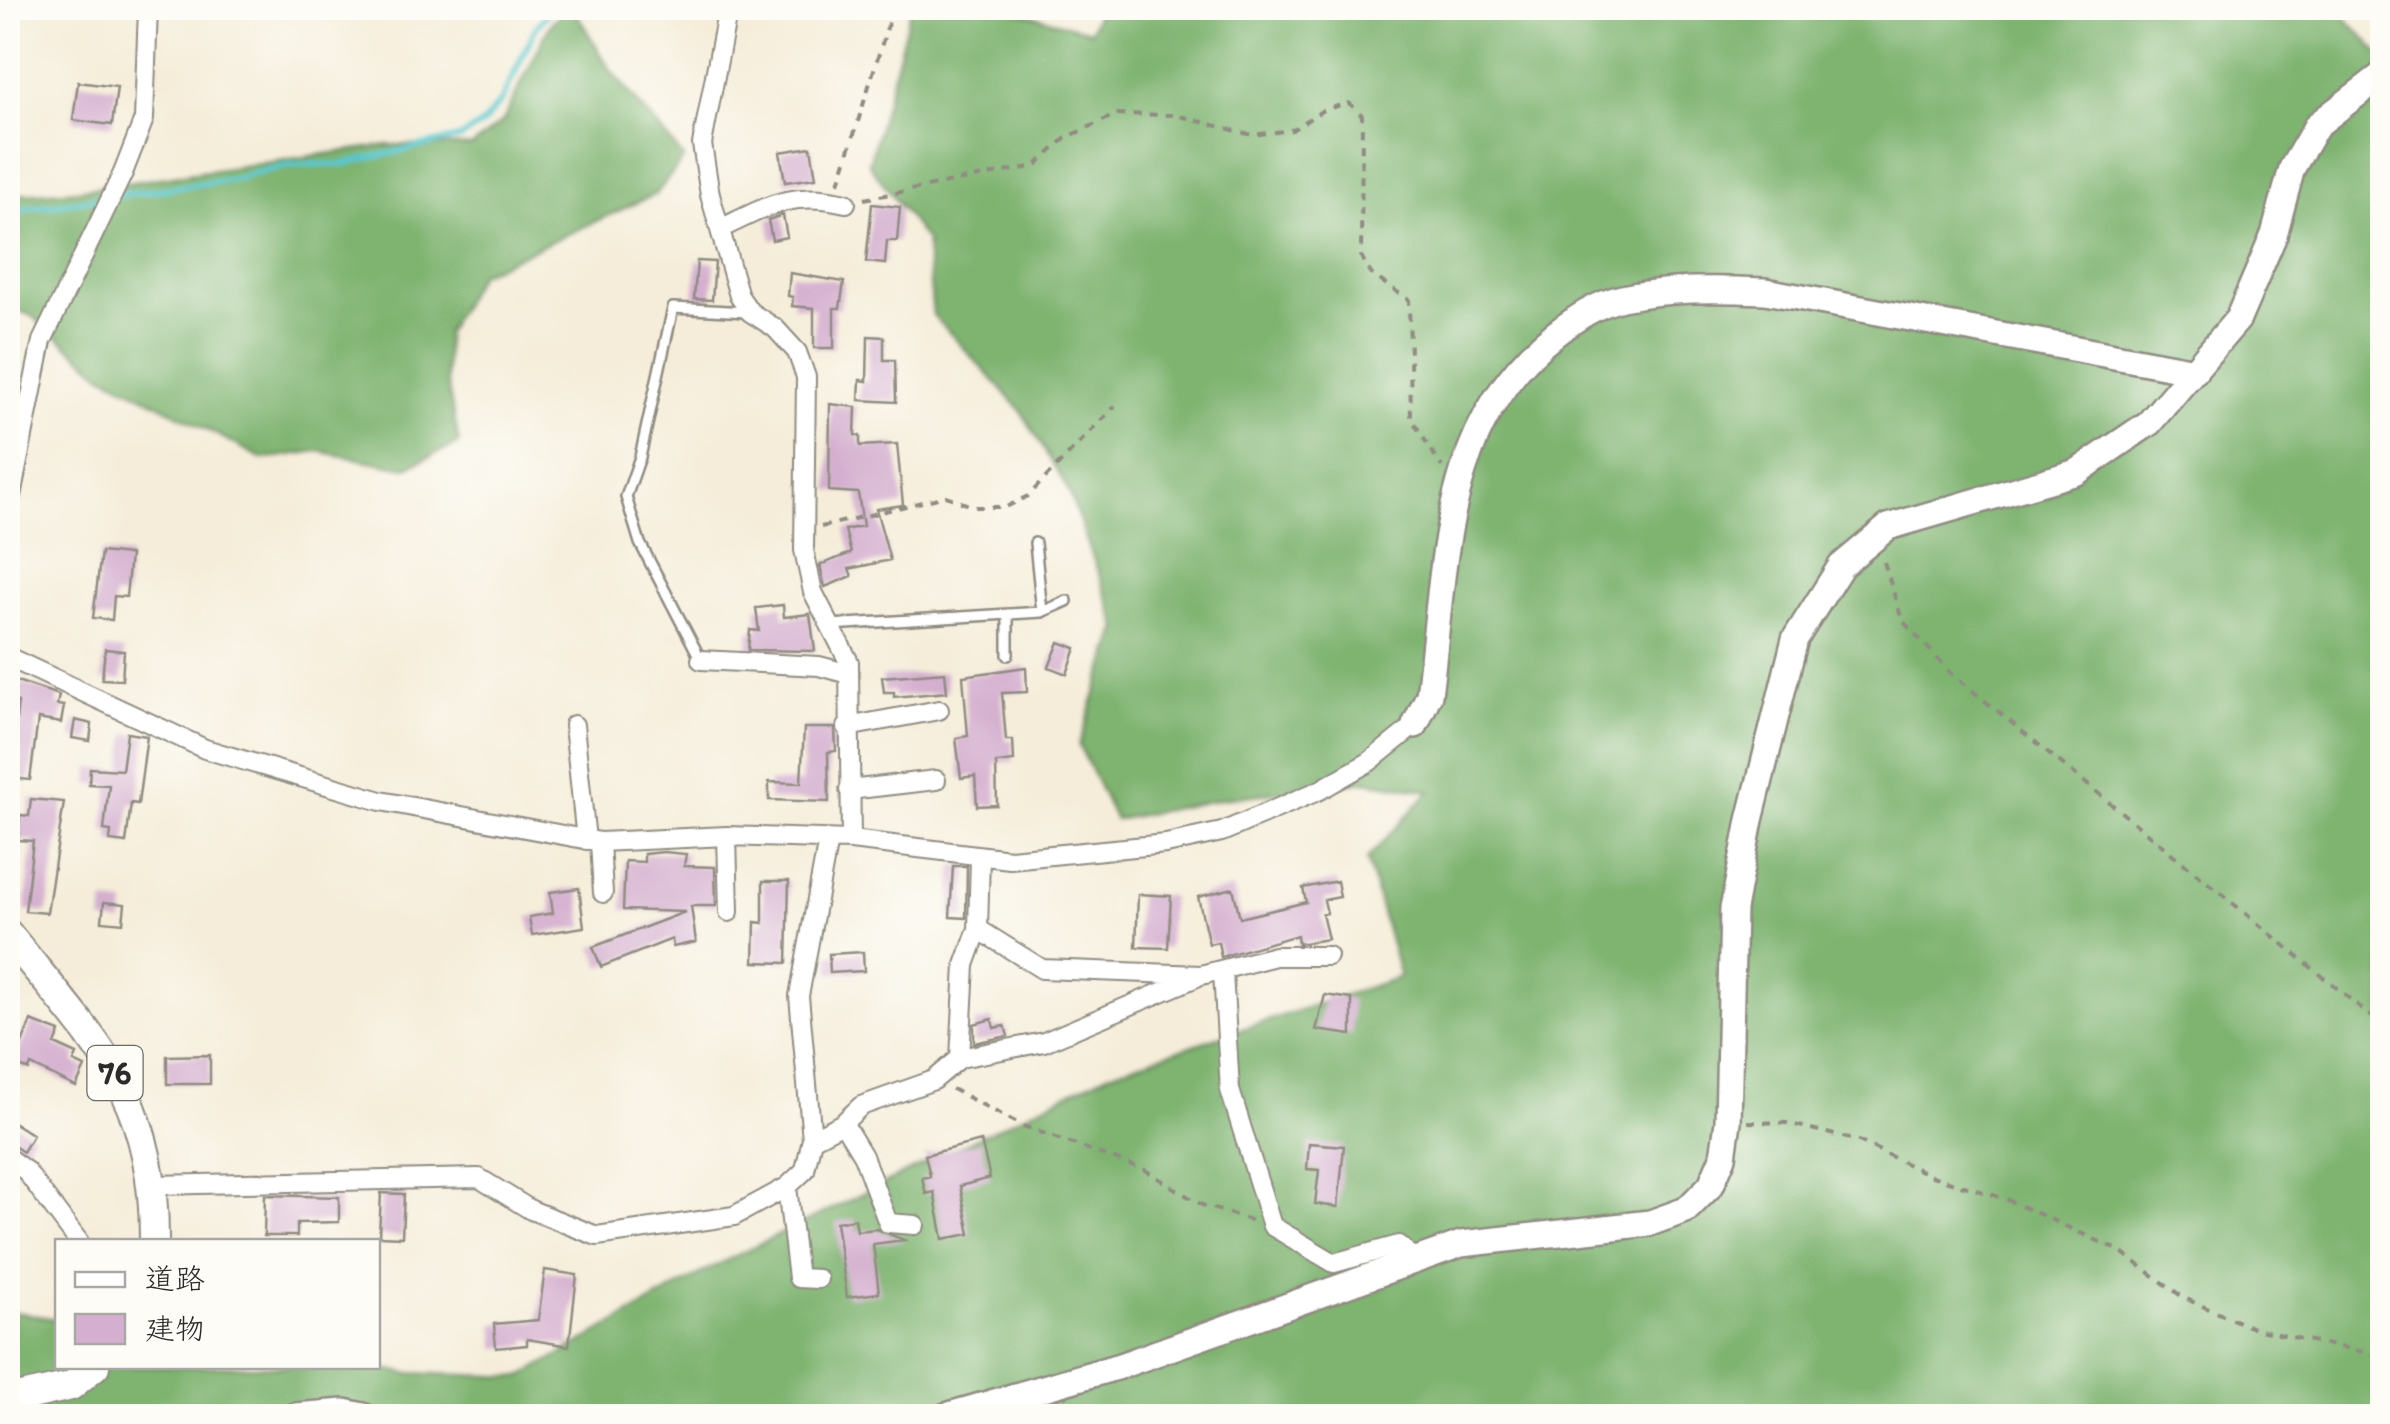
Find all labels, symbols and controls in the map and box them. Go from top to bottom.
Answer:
road number: 76 [88,1046,142,1100]
legend [55,1239,380,1369]
text: 道路 [145,1260,205,1297]
text: 建物 [145,1310,205,1347]

